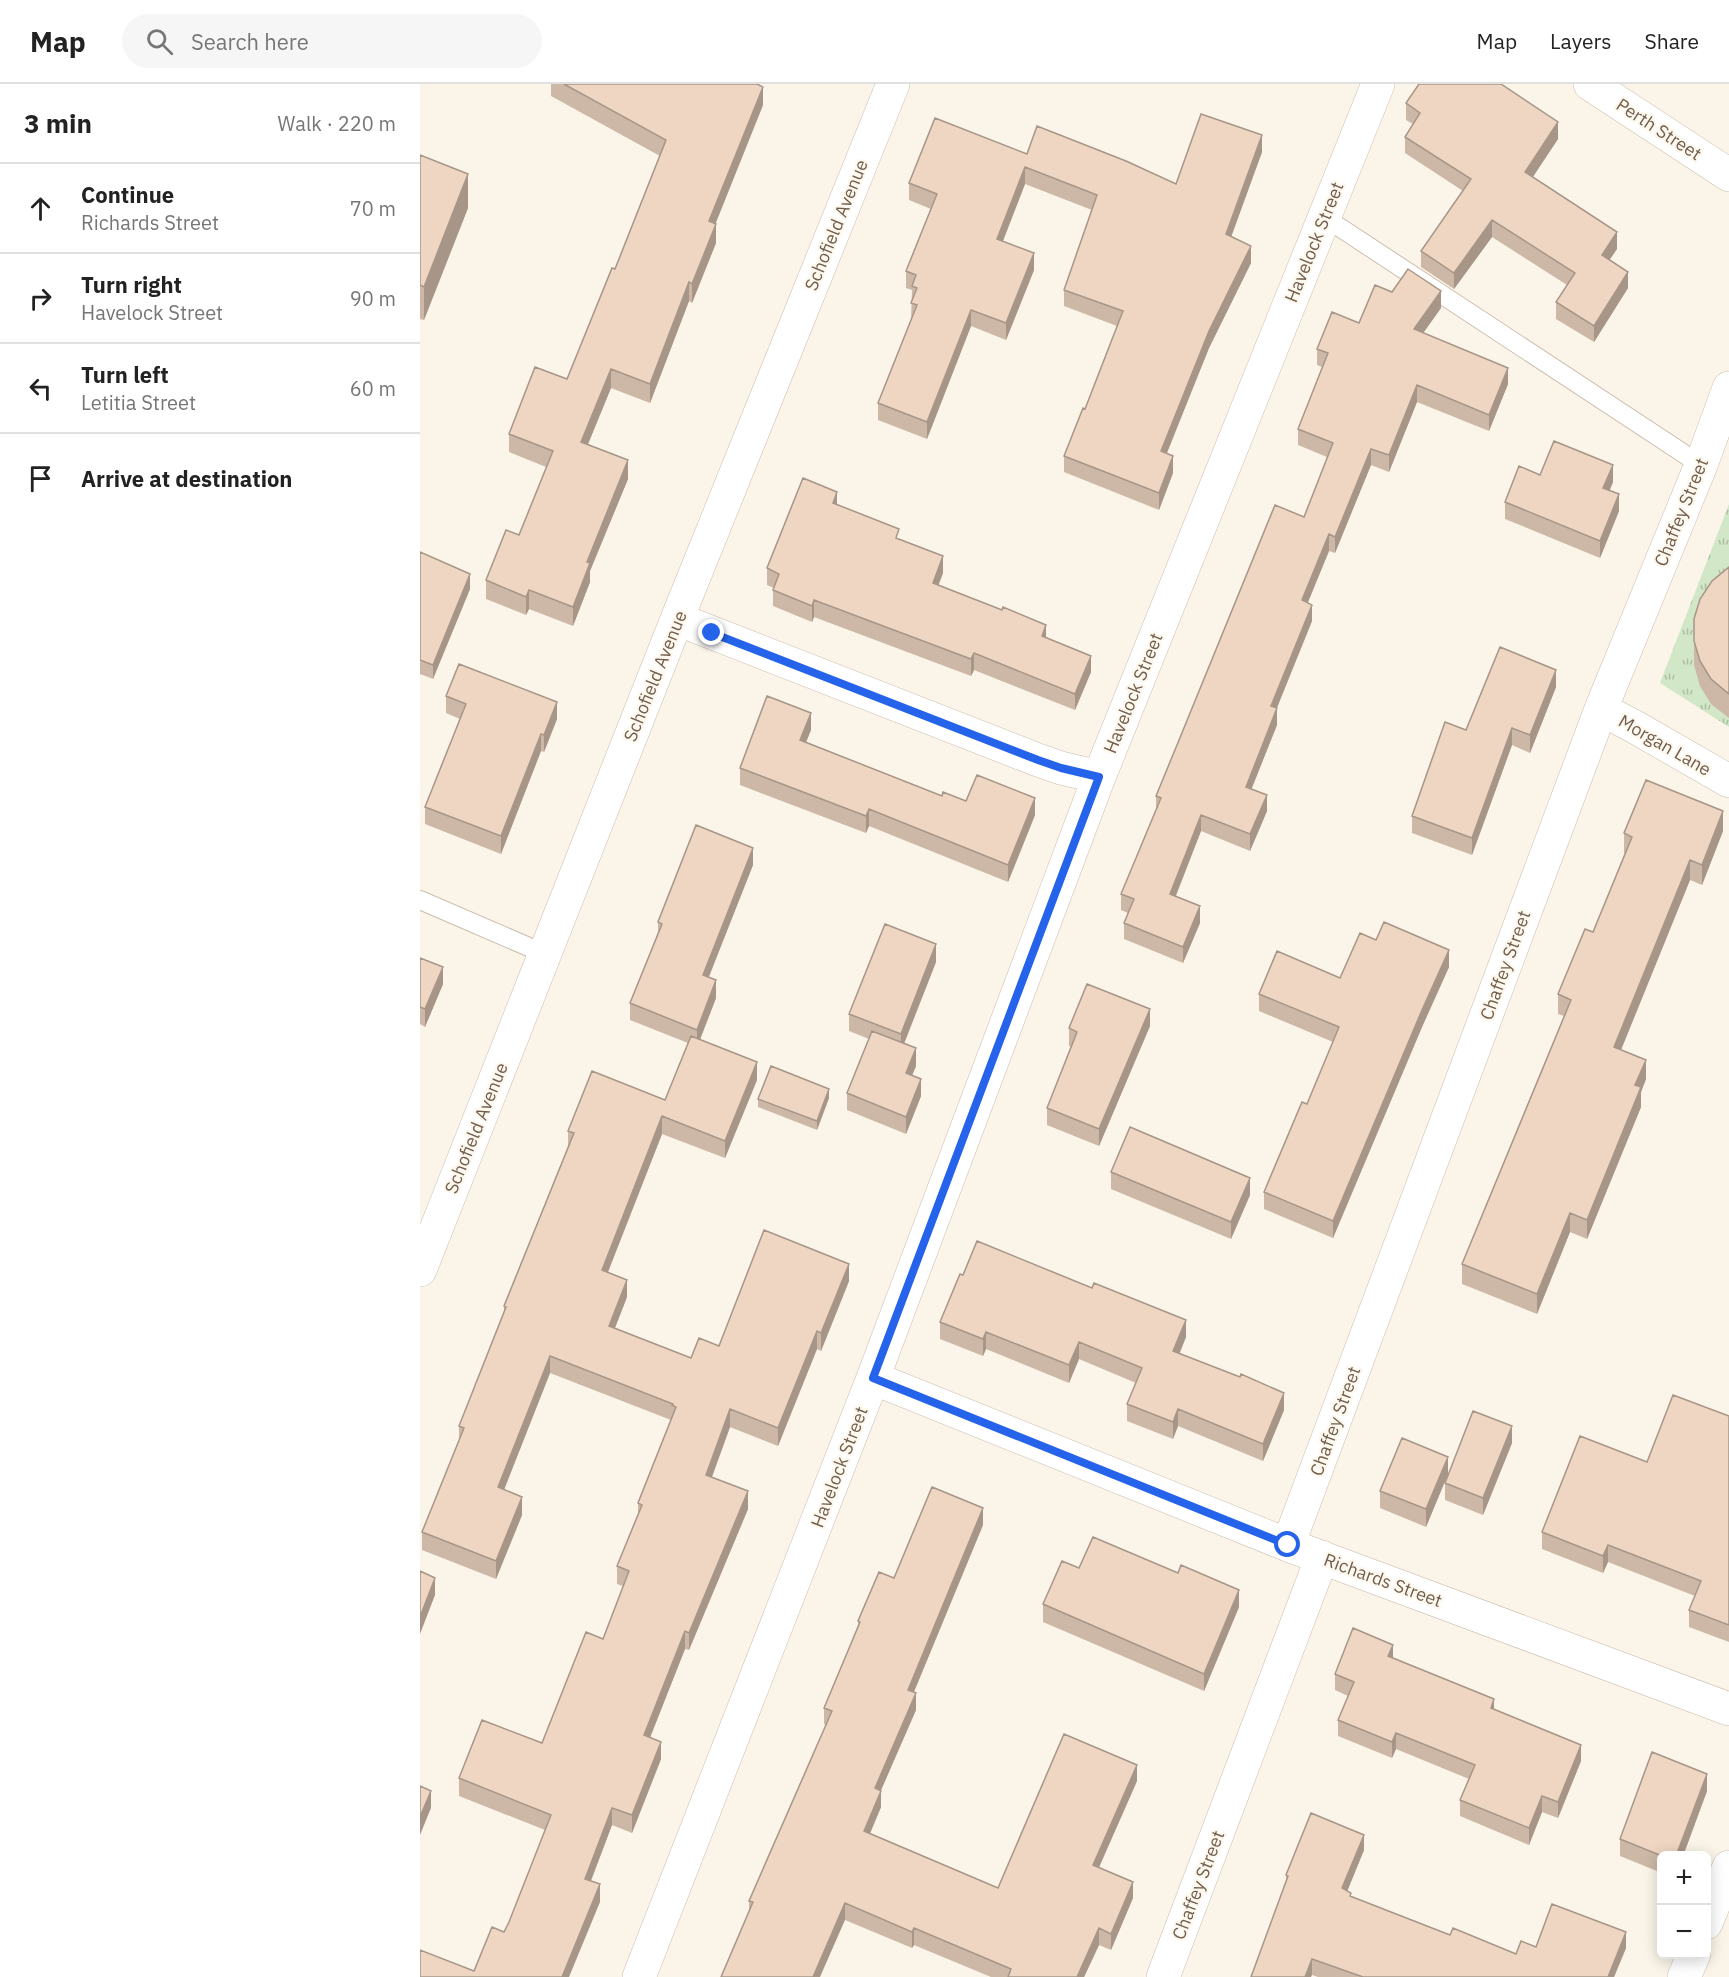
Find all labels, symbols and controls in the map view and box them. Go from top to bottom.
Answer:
search box [122,14,542,68]
text: Map [30,23,86,60]
icon: search [143,25,176,58]
text: Search here [191,27,309,56]
text: Map [1477,27,1517,55]
text: Layers [1550,27,1612,55]
text: Share [1645,27,1699,55]
street label: Perth Street [1612,93,1706,165]
text: 3 min [24,106,92,140]
text: Walk · 220 m [278,110,396,137]
street label: Schofield Avenue [799,156,873,294]
street label: Havelock Street [1279,178,1349,306]
text: Continue [81,180,174,209]
icon: ahead [24,192,57,225]
text: 70 m [350,195,396,222]
text: Richards Street [81,209,219,236]
text: Turn right [81,270,182,299]
icon: right [24,282,57,315]
text: 90 m [350,285,396,312]
text: Havelock Street [81,299,223,326]
text: Turn left [81,360,169,389]
icon: left [24,372,57,405]
text: 60 m [350,375,396,402]
text: Letitia Street [81,389,196,416]
street label: Chaffey Street [1649,454,1713,570]
icon: arrive [24,462,57,495]
text: Arrive at destination [81,464,292,493]
street label: Schofield Avenue [618,607,692,745]
route end [698,619,724,645]
street label: Havelock Street [1098,629,1168,757]
street label: Morgan Lane [1615,709,1716,781]
street label: Chaffey Street [1475,907,1535,1023]
street label: Schofield Avenue [439,1059,513,1197]
street label: Chaffey Street [1305,1363,1365,1479]
street label: Havelock Street [805,1403,873,1531]
route start [1274,1531,1300,1557]
street label: Richards Street [1321,1548,1445,1612]
street label: Chaffey Street [1167,1827,1229,1943]
map controls [1657,1851,1711,1959]
button: + [1657,1851,1711,1905]
button: − [1657,1905,1711,1959]

